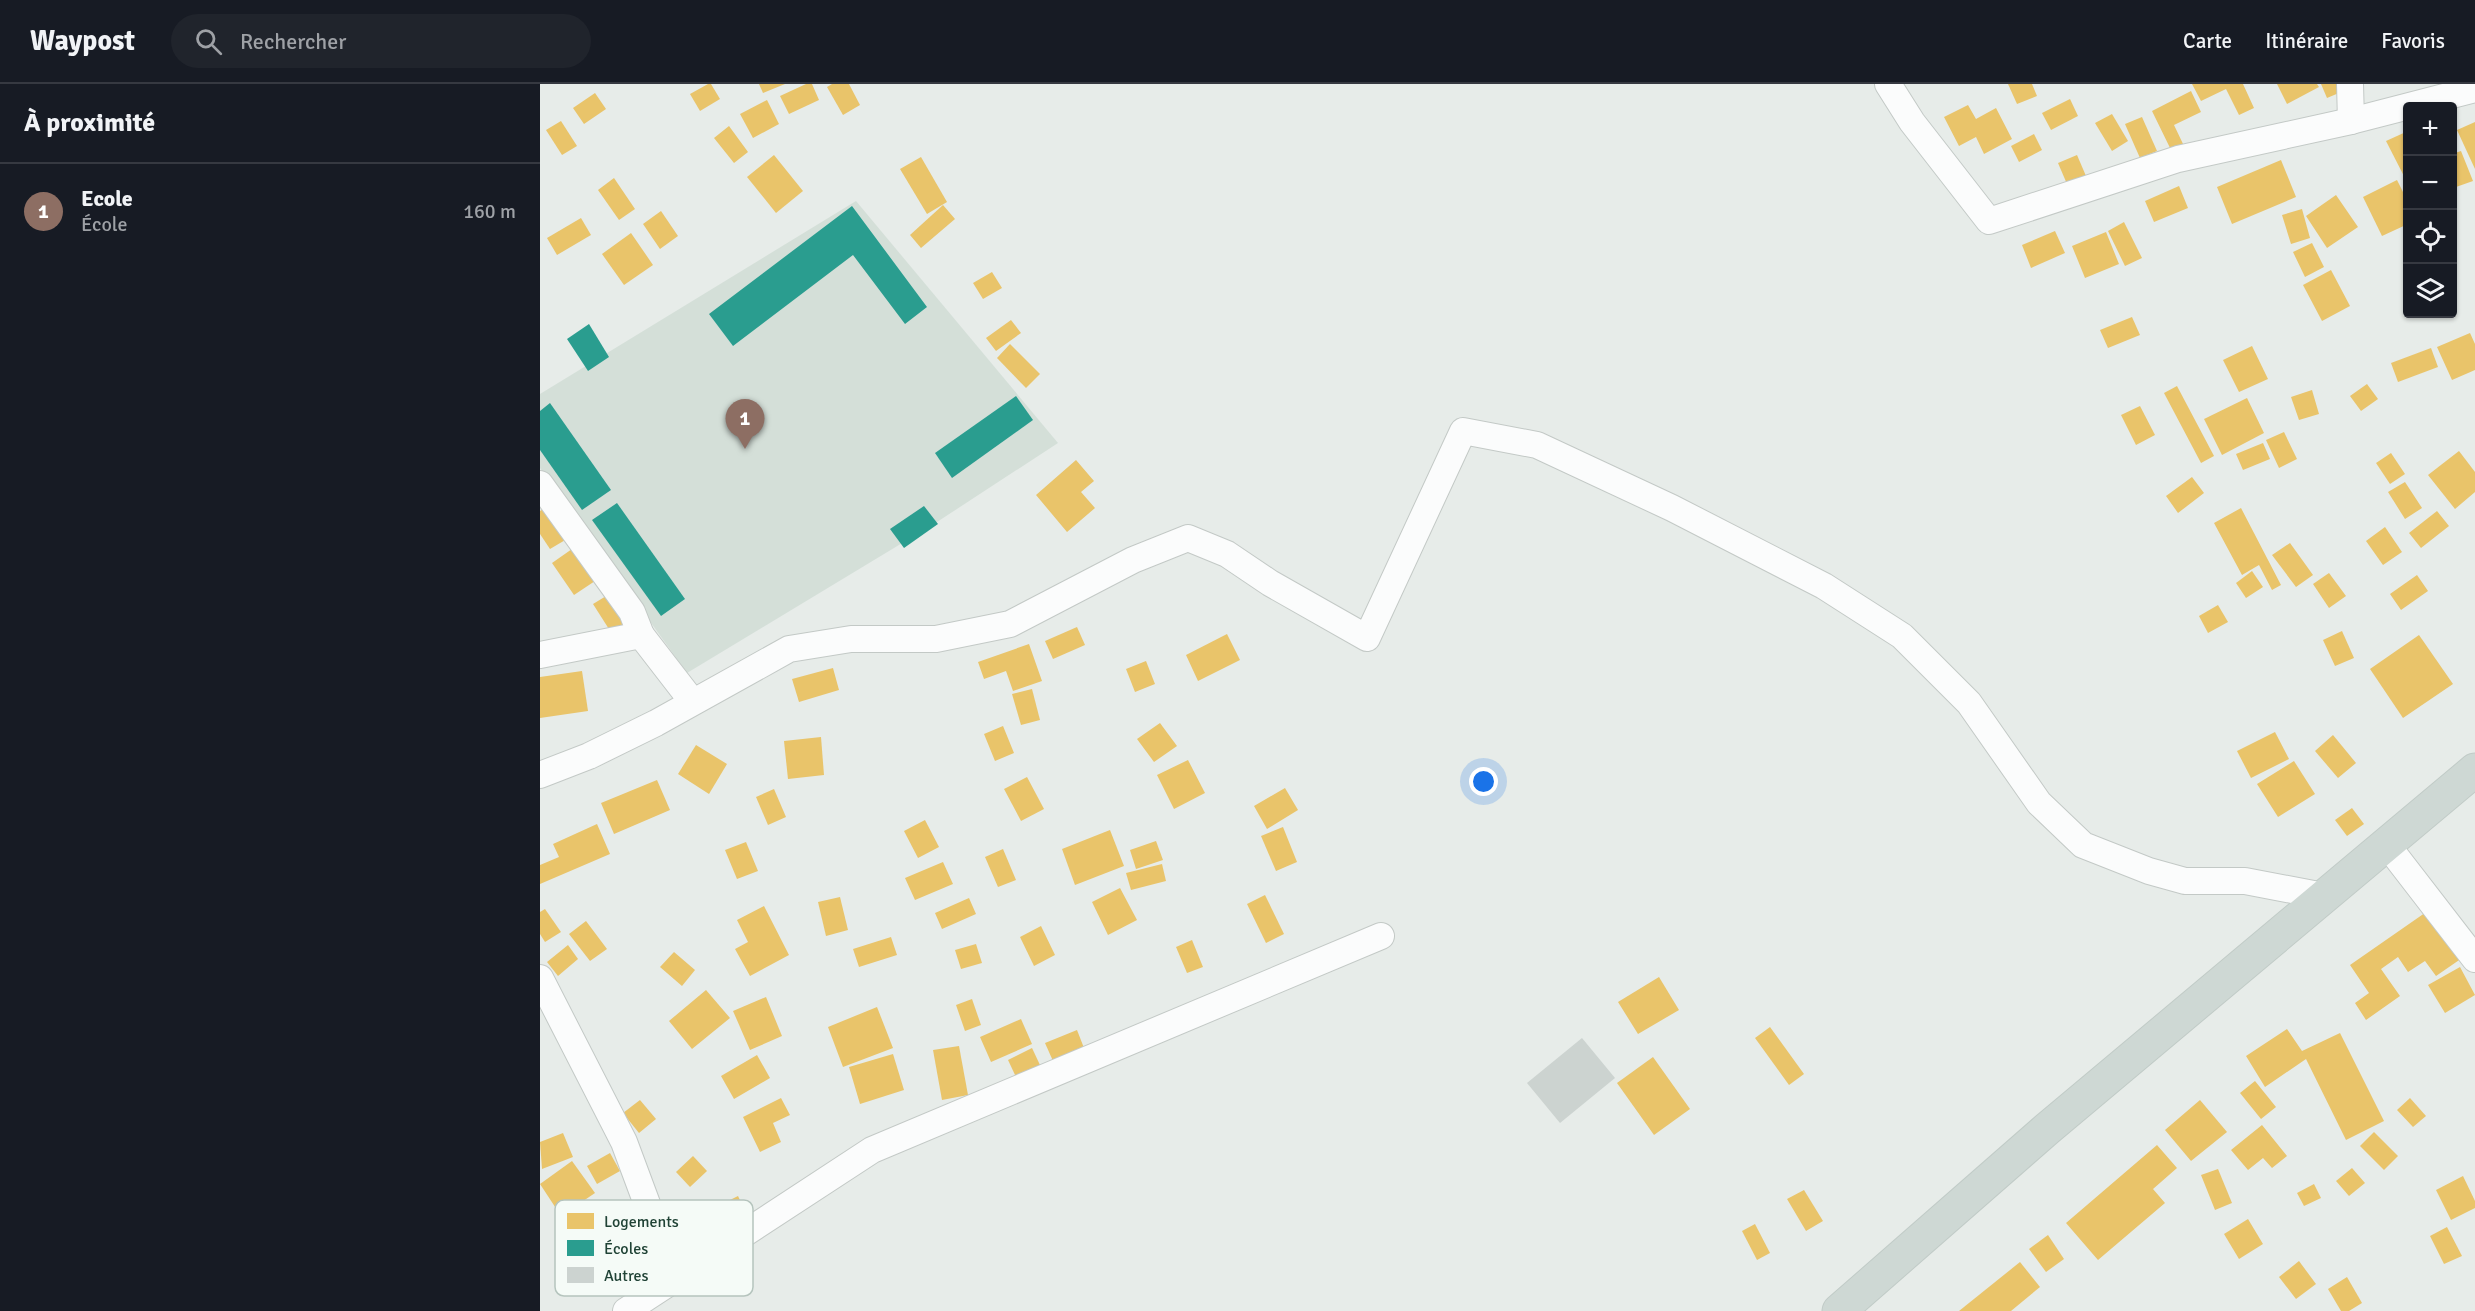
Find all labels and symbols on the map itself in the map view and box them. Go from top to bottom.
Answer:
pin: 1 [726,400,764,449]
your location [1469,767,1498,796]
legend [555,1200,753,1296]
text: Logements [604,1212,679,1232]
text: Écoles [604,1239,648,1259]
text: Autres [604,1266,649,1286]

